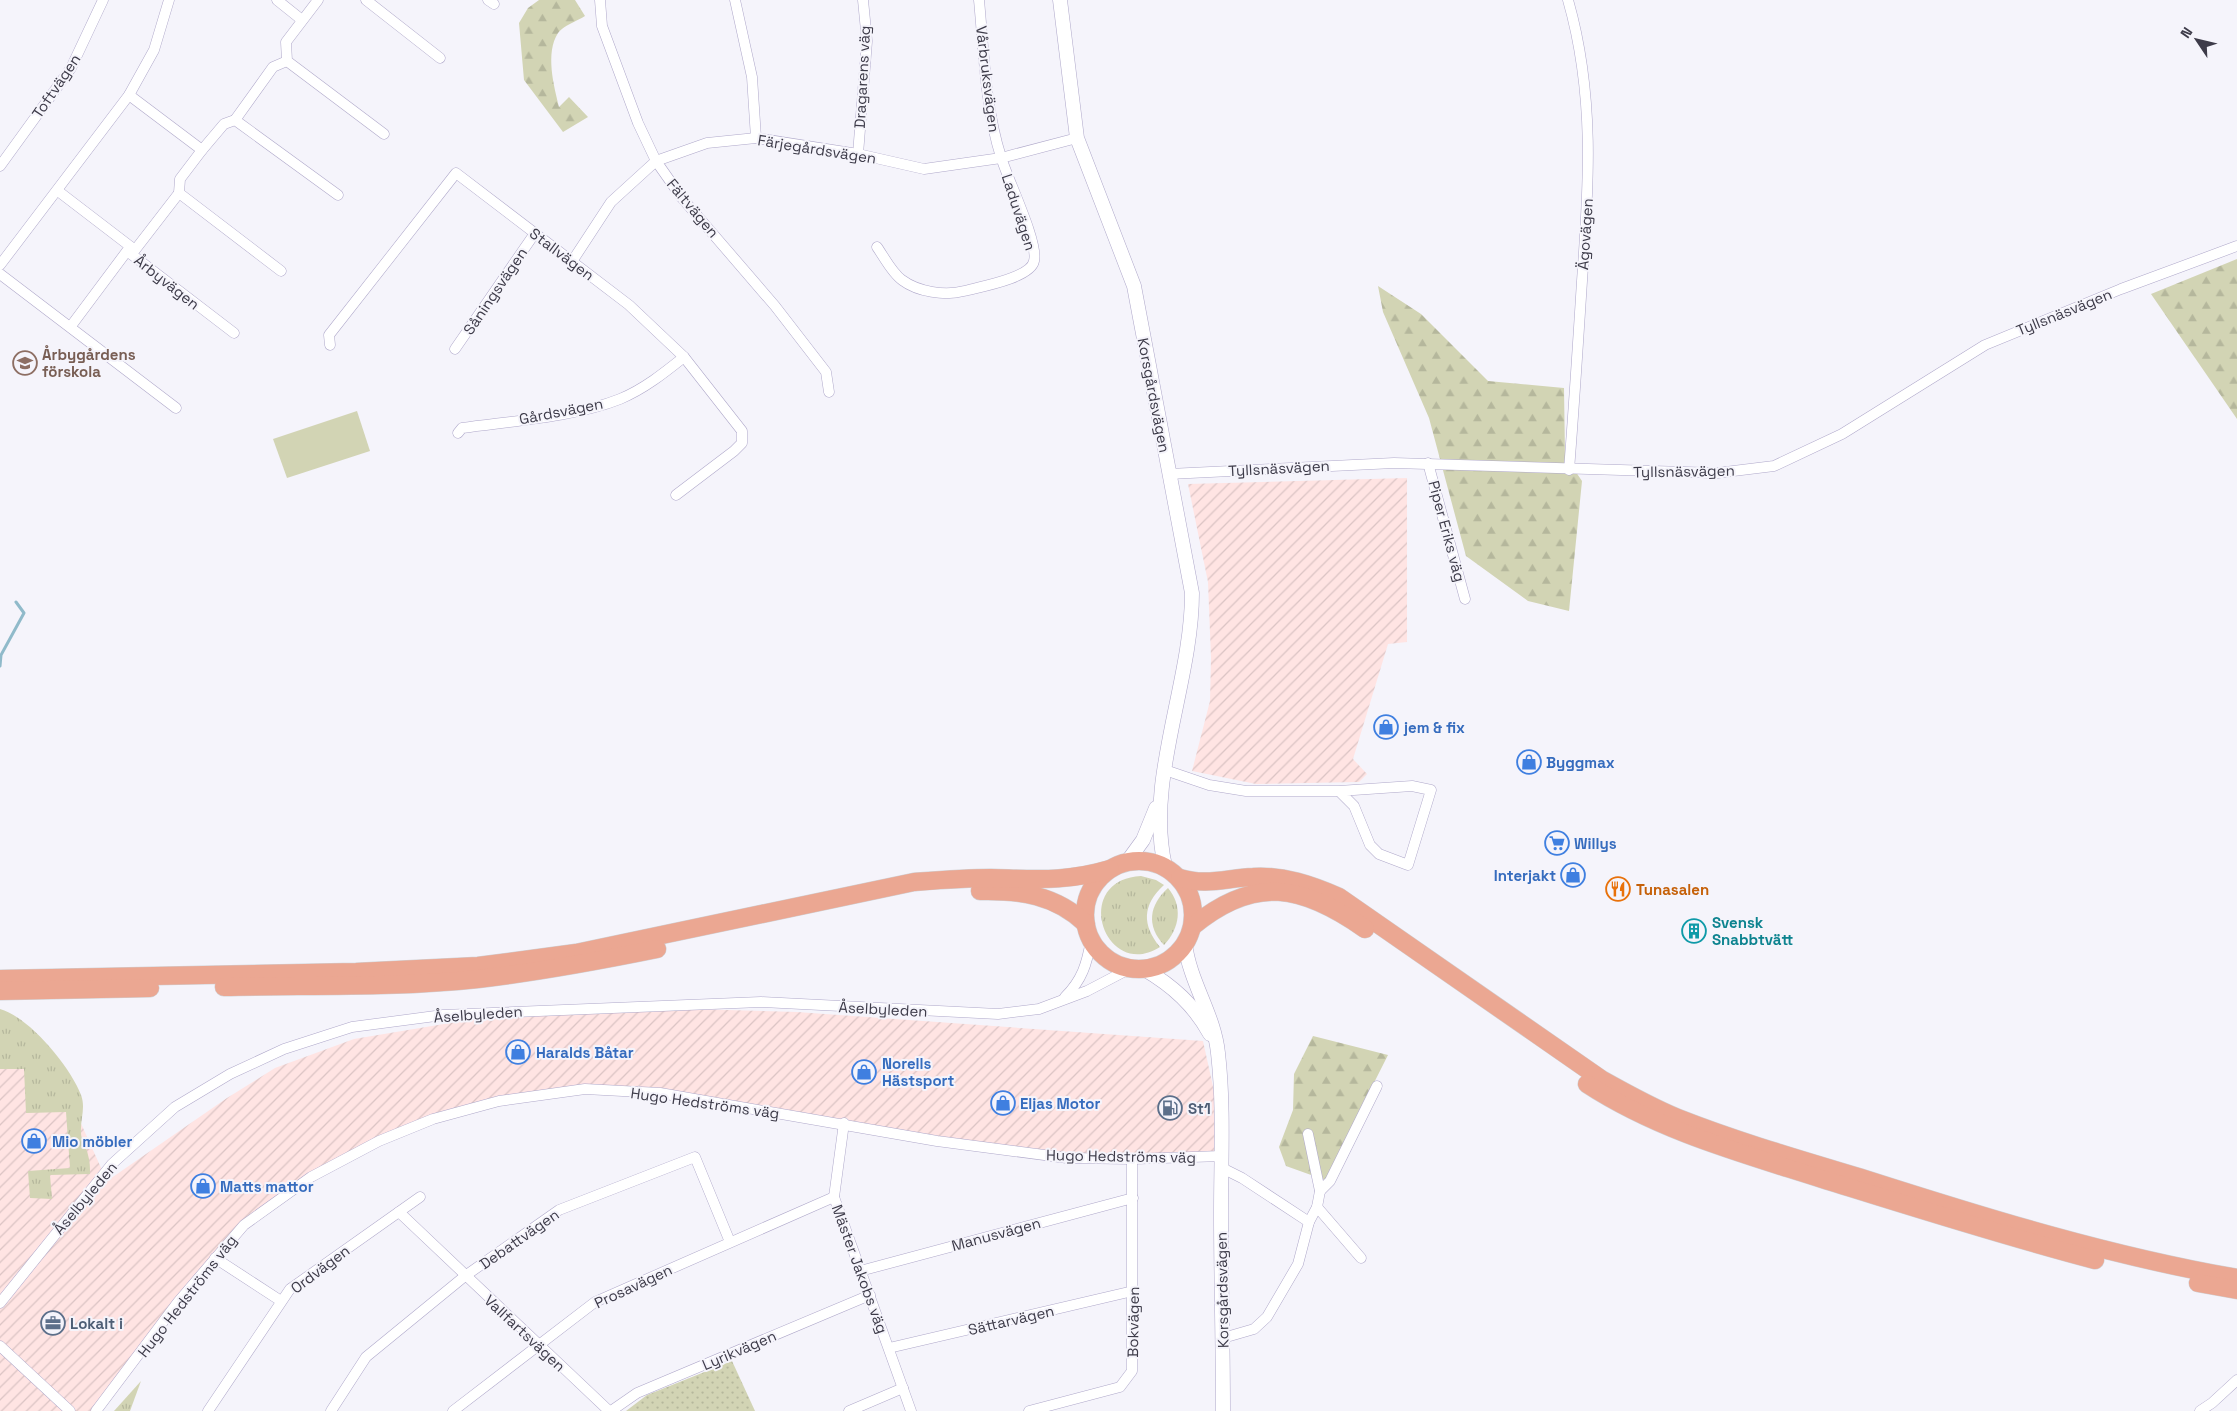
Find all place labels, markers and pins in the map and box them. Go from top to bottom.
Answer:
place label: Årbygårdens förskola [42,345,136,381]
school or university icon: Årbygårdens förskola [12,350,38,376]
shop icon: jem & fix [1373,714,1399,740]
place label: jem & fix [1403,718,1465,737]
shop icon: Byggmax [1516,749,1542,775]
place label: Byggmax [1546,753,1615,772]
supermarket icon: Willys [1544,830,1570,856]
place label: Willys [1574,834,1617,853]
shop icon: Interjakt [1560,862,1586,888]
place label: Interjakt [1494,866,1556,885]
restaurant icon: Tunasalen [1605,876,1631,902]
place label: Tunasalen [1636,880,1709,899]
place label: Svensk Snabbtvätt [1712,913,1793,949]
building icon: Svensk Snabbtvätt [1681,918,1707,944]
shop icon: Haralds Båtar [505,1039,531,1065]
place label: Haralds Båtar [536,1043,634,1062]
place label: Norells Hästsport [882,1054,955,1090]
shop icon: Norells Hästsport [851,1059,877,1085]
shop icon: Eljas Motor [990,1090,1016,1116]
place label: Eljas Motor [1020,1094,1101,1113]
fuel station icon: St1 [1157,1095,1183,1121]
place label: St1 [1188,1099,1211,1118]
shop icon: Mio möbler [21,1128,47,1154]
place label: Mio möbler [52,1132,132,1151]
shop icon: Matts mattor [190,1173,216,1199]
place label: Matts mattor [220,1177,314,1196]
office icon: Lokalt i [40,1310,66,1336]
place label: Lokalt i [70,1314,123,1333]

